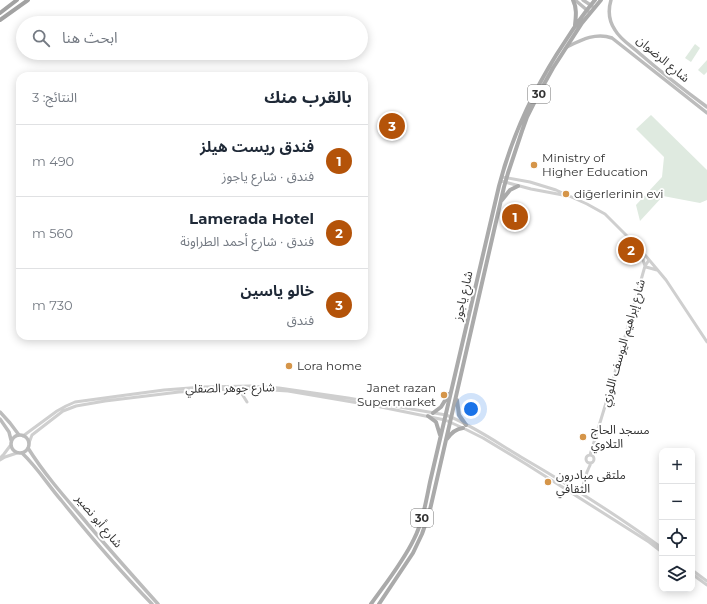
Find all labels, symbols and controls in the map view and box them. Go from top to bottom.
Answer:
search box [16,16,368,60]
icon: search [30,27,52,49]
text: ابحث هنا [62,28,118,47]
street label: شارع الرضوان [633,32,693,87]
road number: 30 [528,85,550,103]
text: بالقرب منك [264,87,352,107]
text: النتائج: 3 [32,89,77,105]
pin: 3 [379,111,405,141]
text: فندق ريست هيلز [200,137,314,156]
place label: Ministry of Higher Education [542,150,648,179]
text: 490 m [32,153,74,169]
text: 1 [336,153,342,169]
marker: Ministry of Higher Education [529,160,539,170]
text: فندق · شارع ياجوز [222,168,314,184]
place label: diğerlerinin evi [574,186,663,201]
marker: diğerlerinin evi [561,189,571,199]
pin: 1 [502,202,528,232]
text: Lamerada Hotel [189,209,314,228]
text: 560 m [32,225,73,241]
text: 2 [335,225,343,241]
text: فندق · شارع أحمد الطراونة [180,233,314,249]
pin: 2 [618,235,644,265]
street label: شارع ياجوز [449,269,477,324]
street label: شارع إبراهيم اليوسف اللوزي [597,277,651,409]
text: خالو ياسين [241,281,314,300]
text: 730 m [32,297,73,313]
text: 3 [335,297,343,313]
text: فندق [287,312,314,328]
place label: Lora home [297,358,362,373]
marker: Lora home [284,361,294,371]
street label: شارع جوهر الصقلي [185,379,275,399]
place label: Janet razan Supermarket [357,380,436,409]
marker: Janet razan Supermarket [439,390,449,400]
your location [461,399,481,419]
place label: مسجد الحاج التلاوي [591,422,649,454]
marker: مسجد الحاج التلاوي [578,432,588,442]
map controls [659,448,695,592]
button: + [659,448,695,484]
place label: ملتقى مبادرون الثقافي [556,467,626,499]
marker: ملتقى مبادرون الثقافي [543,477,553,487]
button: − [659,484,695,520]
street label: شارع أبو نصير [70,490,126,552]
road number: 30 [411,509,433,527]
button: locate [659,520,695,556]
button: layers [659,556,695,592]

